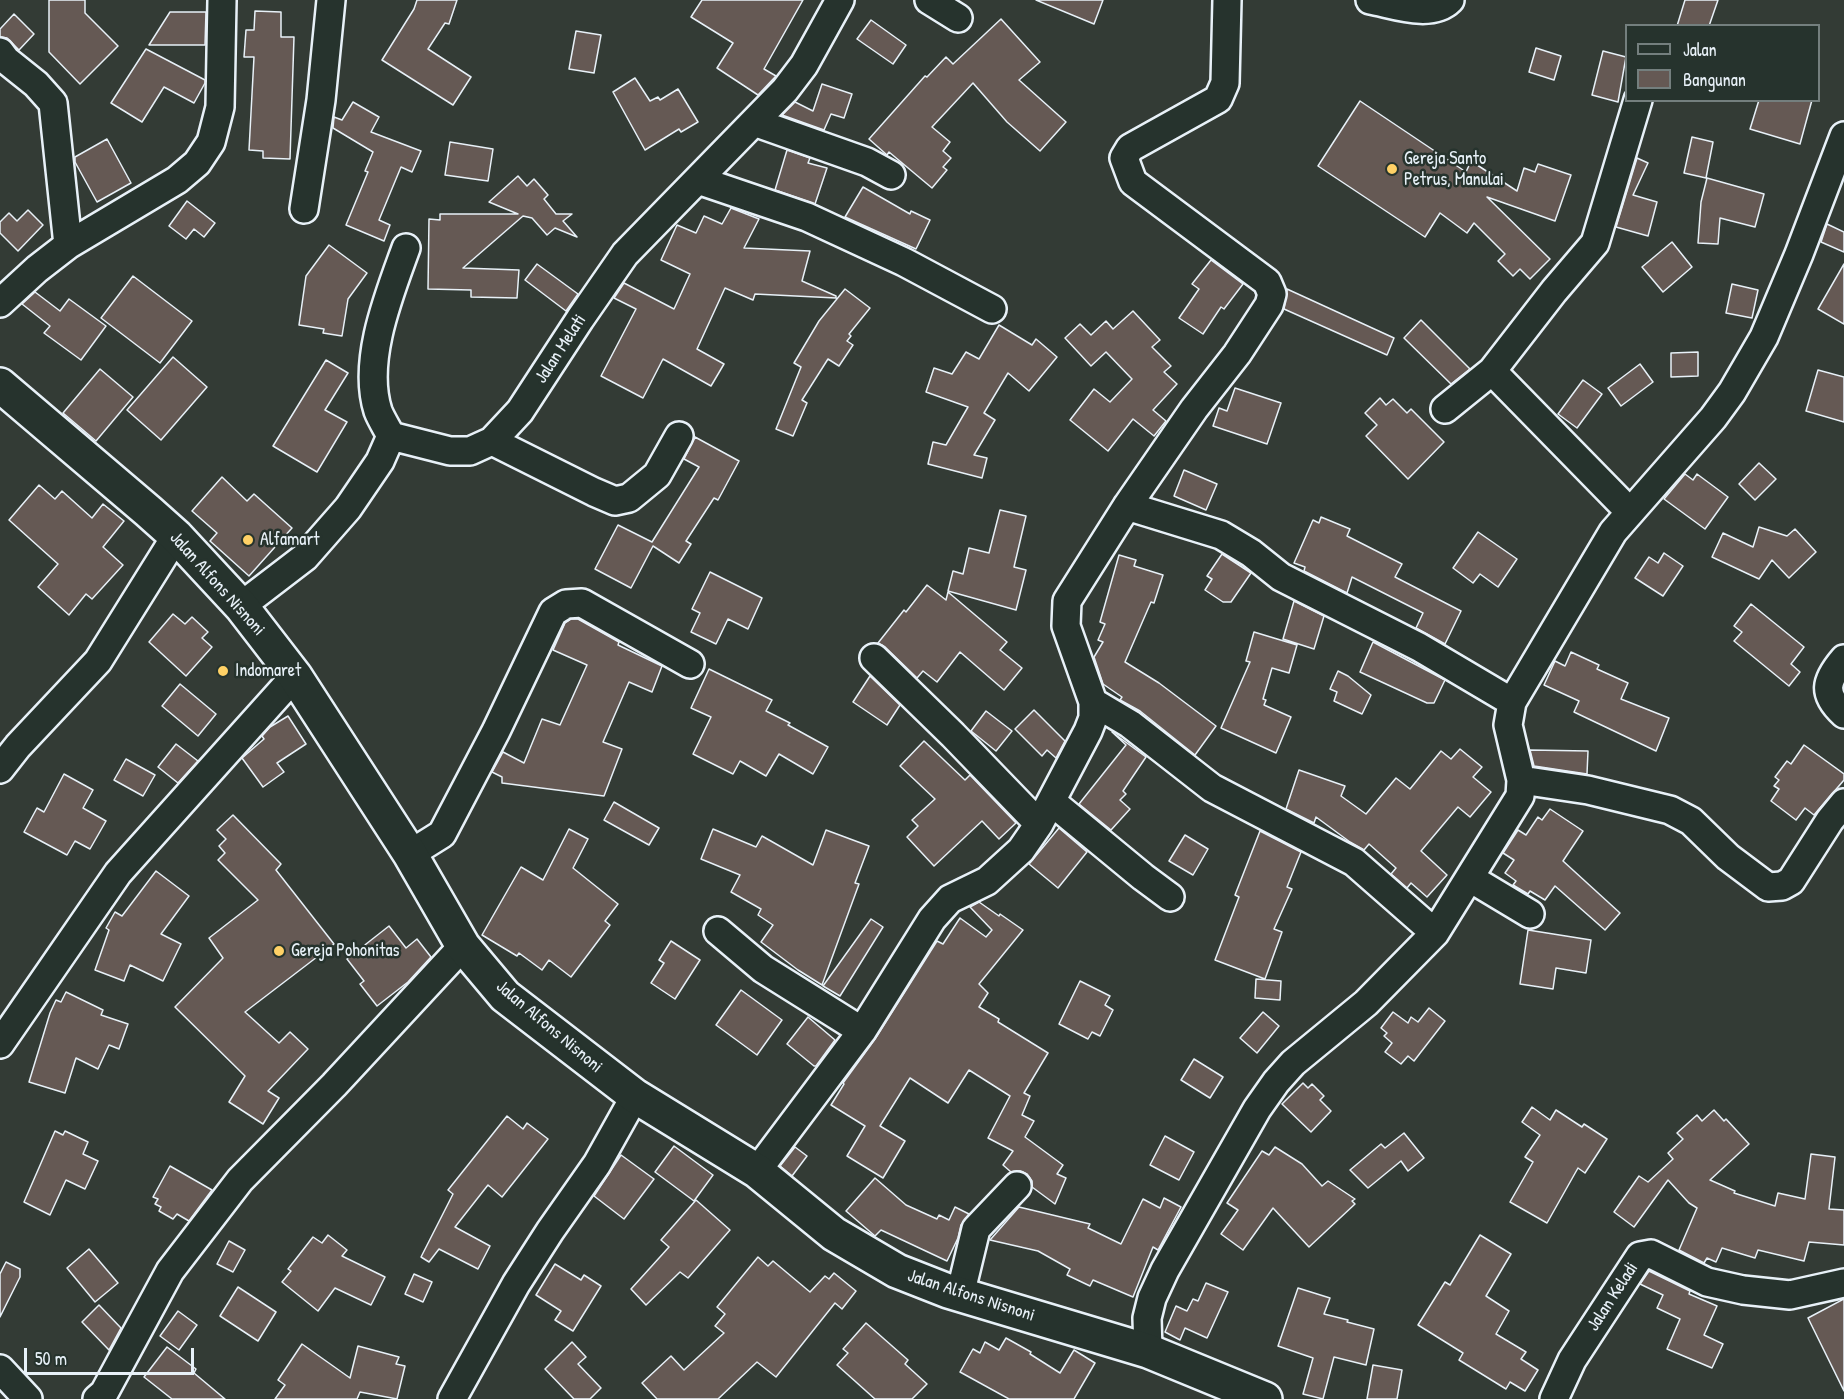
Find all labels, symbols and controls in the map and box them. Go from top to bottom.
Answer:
legend [1625,24,1820,102]
text: Jalan [1683,37,1717,62]
text: Bangunan [1683,67,1746,92]
place label: Gereja Santo Petrus, Manulai [1404,148,1504,190]
marker: Gereja Santo Petrus, Manulai [1385,162,1399,176]
street label: Jalan Melati [531,311,591,387]
street label: Jalan Alfons Nisnoni [165,528,269,640]
place label: Alfamart [260,529,320,551]
marker: Alfamart [241,533,255,547]
place label: Indomaret [235,660,301,682]
marker: Indomaret [216,664,230,678]
place label: Gereja Pohonitas [291,940,399,962]
marker: Gereja Pohonitas [272,944,286,958]
street label: Jalan Alfons Nisnoni [491,976,607,1078]
street label: Jalan Keladi [1583,1259,1643,1335]
street label: Jalan Alfons Nisnoni [905,1265,1037,1327]
scale bar [27,1336,196,1374]
text: 50 m [35,1346,67,1371]

